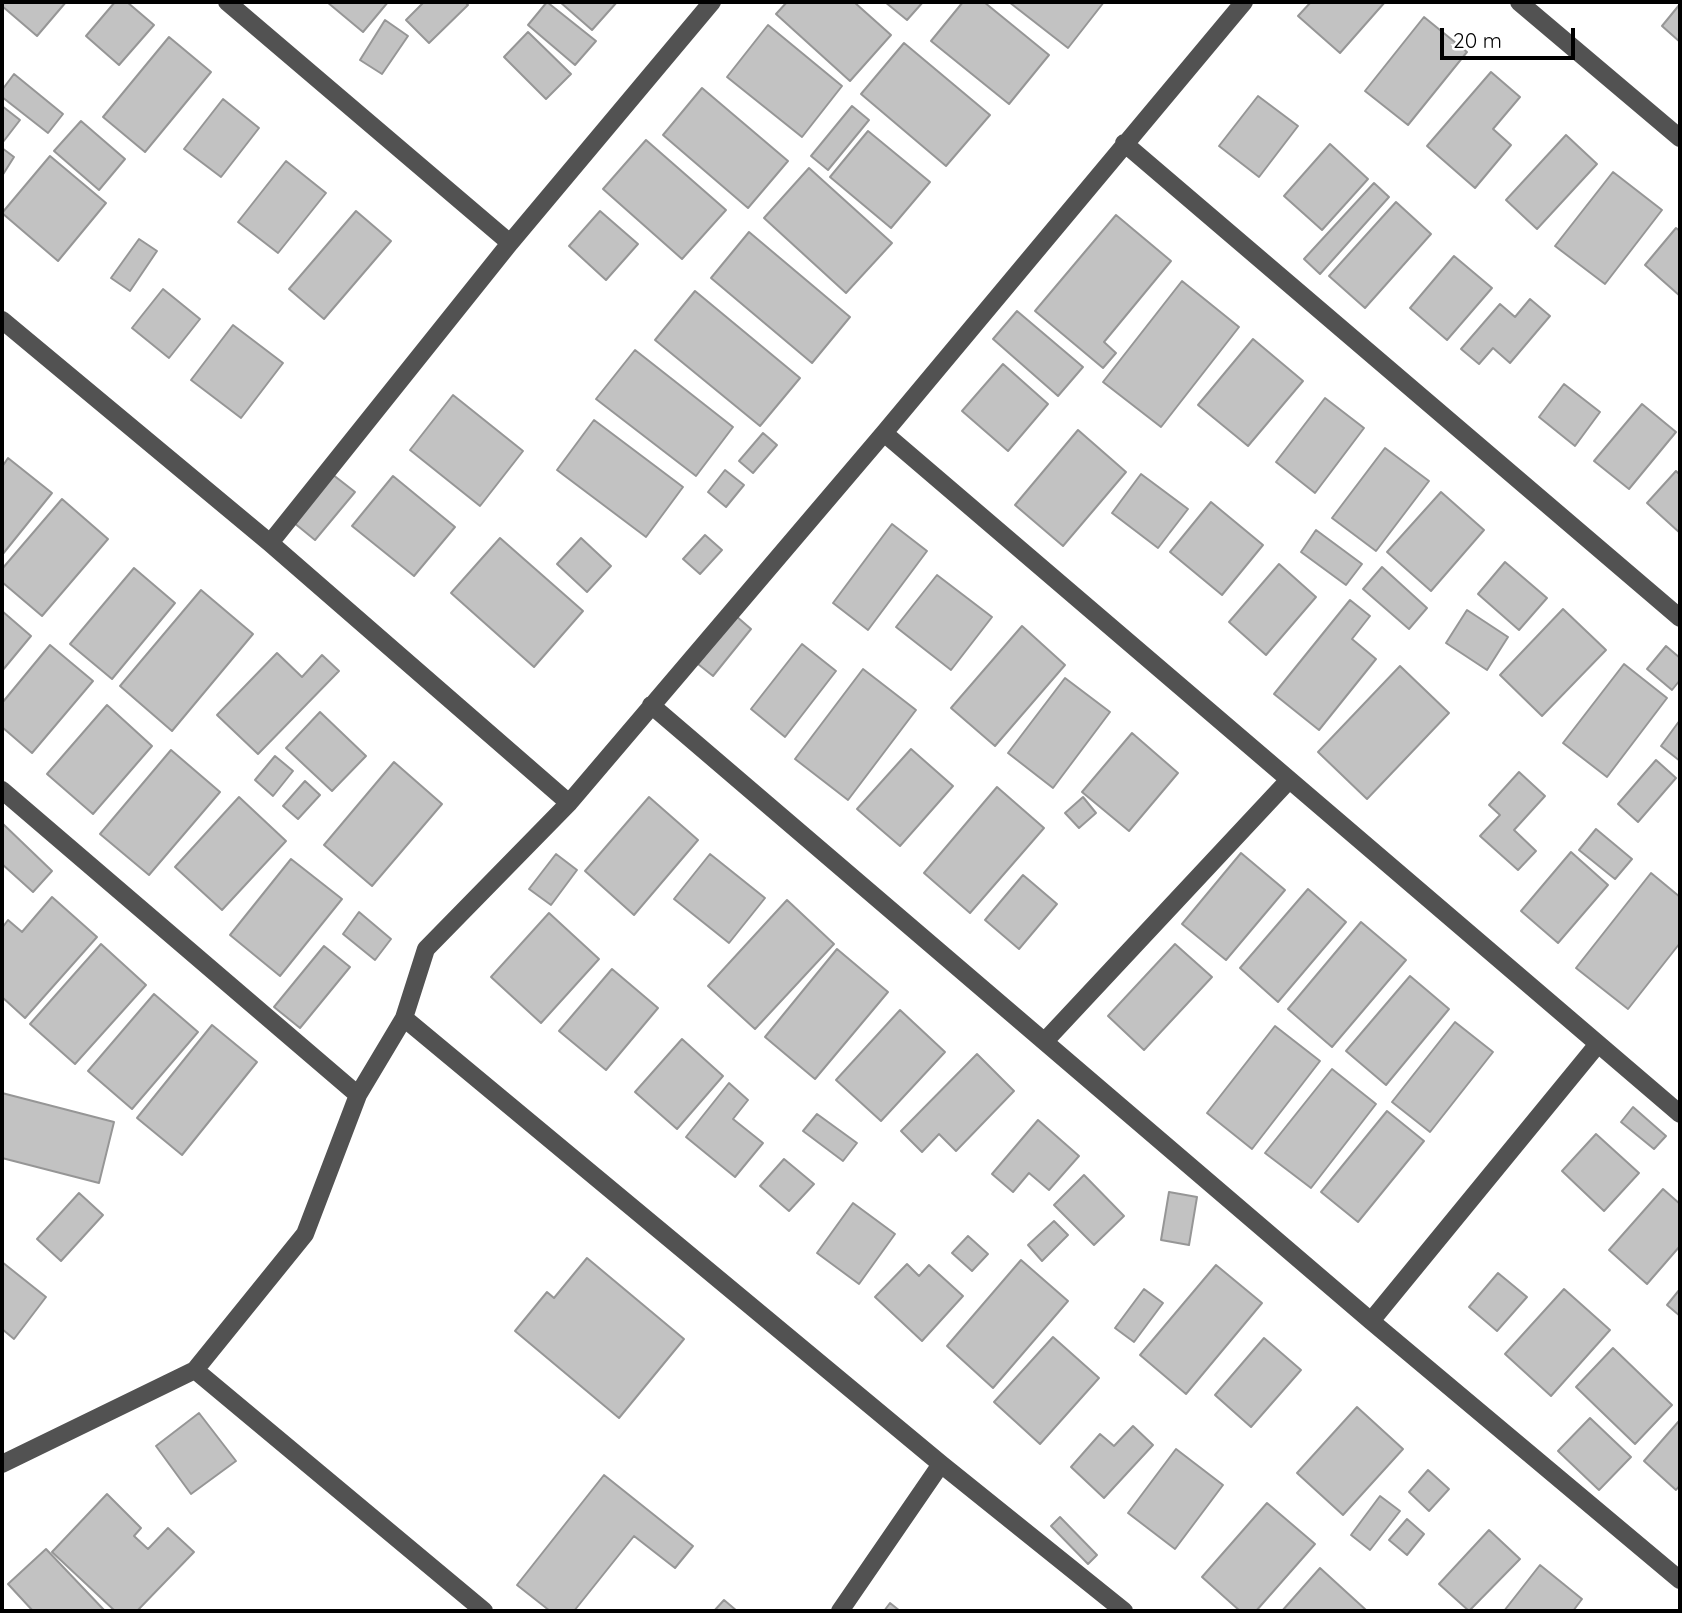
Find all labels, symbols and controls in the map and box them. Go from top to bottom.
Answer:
scale bar [1444,14,1579,58]
text: 20 m [1453,27,1502,53]

